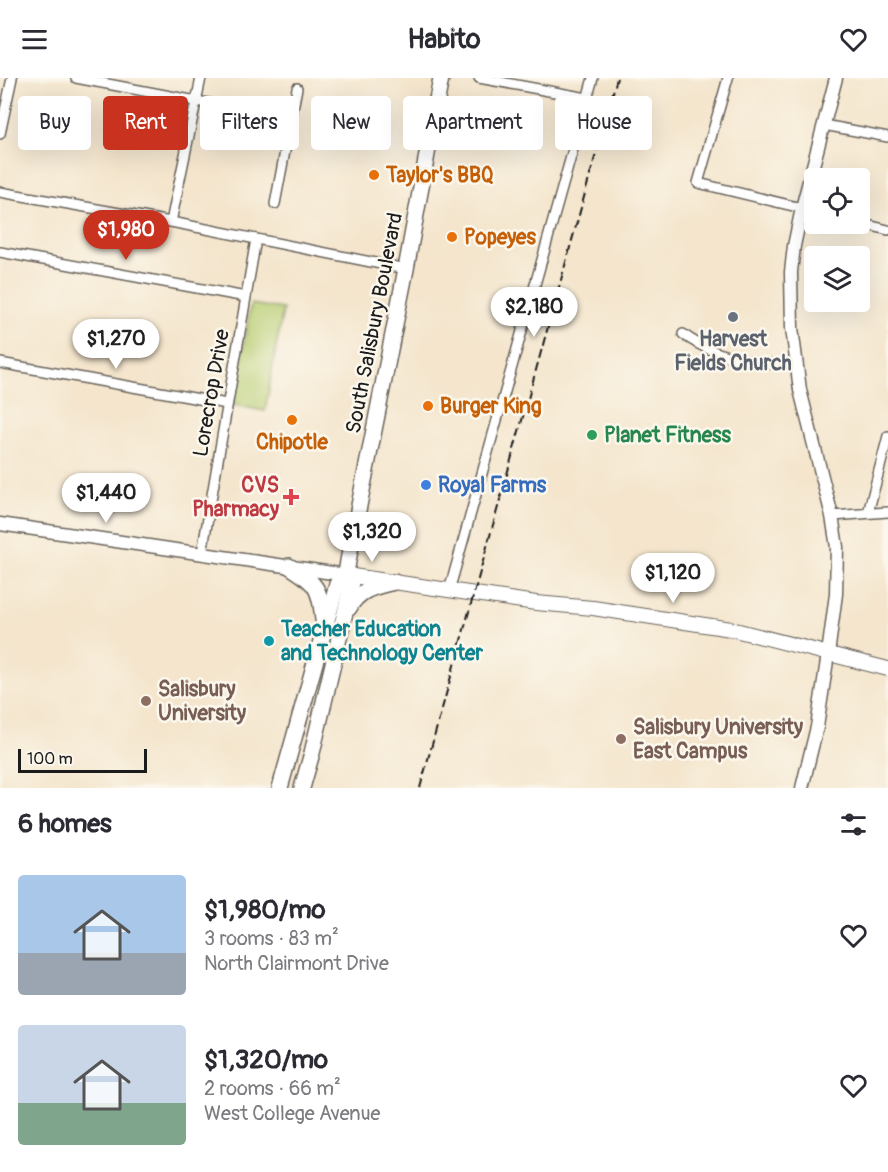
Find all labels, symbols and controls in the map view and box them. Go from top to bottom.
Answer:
icon: menu [18,23,51,56]
text: Habito [407,23,481,56]
icon: heart [837,23,870,56]
chip: Buy [18,96,91,150]
chip: Rent [103,96,188,150]
chip: Filters [200,96,299,150]
chip: New [311,96,391,150]
chip: Apartment [403,96,543,150]
chip: House [555,96,652,150]
place label: Taylor's BBQ [385,162,494,189]
marker: Taylor's BBQ [367,168,381,182]
map controls [804,168,870,312]
button: locate [804,168,870,234]
pin: $1,980 [77,210,175,261]
street label: South Salisbury Boulevard [340,210,409,436]
text: $1,980 [97,217,155,242]
place label: Popeyes [464,224,536,251]
marker: Popeyes [445,230,459,244]
button: layers [804,246,870,312]
pin: $2,180 [485,287,583,338]
text: $2,180 [505,294,563,319]
marker: Harvest Fields Church [726,310,740,324]
pin: $1,270 [67,319,165,370]
text: $1,270 [86,326,146,351]
place label: Harvest Fields Church [674,326,792,377]
street label: Lorecrop Drive [187,327,236,459]
place label: Burger King [440,393,542,420]
marker: Burger King [421,399,435,413]
marker: Chipotle [285,413,299,427]
place label: Planet Fitness [604,422,731,449]
marker: Planet Fitness [585,428,599,442]
place label: Chipotle [256,429,329,456]
place label: CVS Pharmacy [192,472,279,523]
place label: Royal Farms [438,472,547,499]
pin: $1,440 [57,473,155,524]
marker: Royal Farms [419,478,433,492]
text: $1,440 [76,480,136,505]
marker: CVS Pharmacy [284,490,298,504]
pin: $1,320 [323,512,421,563]
text: $1,320 [342,519,402,544]
pin: $1,120 [624,553,722,604]
text: $1,120 [645,560,701,585]
place label: Teacher Education and Technology Center [280,616,483,667]
marker: Teacher Education and Technology Center [262,634,276,648]
place label: Salisbury University [158,676,246,727]
marker: Salisbury University [139,694,153,708]
place label: Salisbury University East Campus [633,714,803,765]
marker: Salisbury University East Campus [614,732,628,746]
scale bar [18,746,147,774]
text: 100 m [27,749,73,769]
text: 6 homes [18,808,112,840]
icon: filters [837,808,870,841]
text: $1,980/mo [204,894,326,926]
icon: home [66,899,138,971]
icon: heart [837,919,870,952]
text: 3 rooms · 83 m² [204,926,339,951]
text: North Clairmont Drive [204,951,389,976]
text: $1,320/mo [204,1044,328,1076]
icon: home [66,1049,138,1121]
icon: heart [837,1069,870,1102]
text: 2 rooms · 66 m² [204,1076,341,1101]
text: West College Avenue [204,1101,380,1126]

